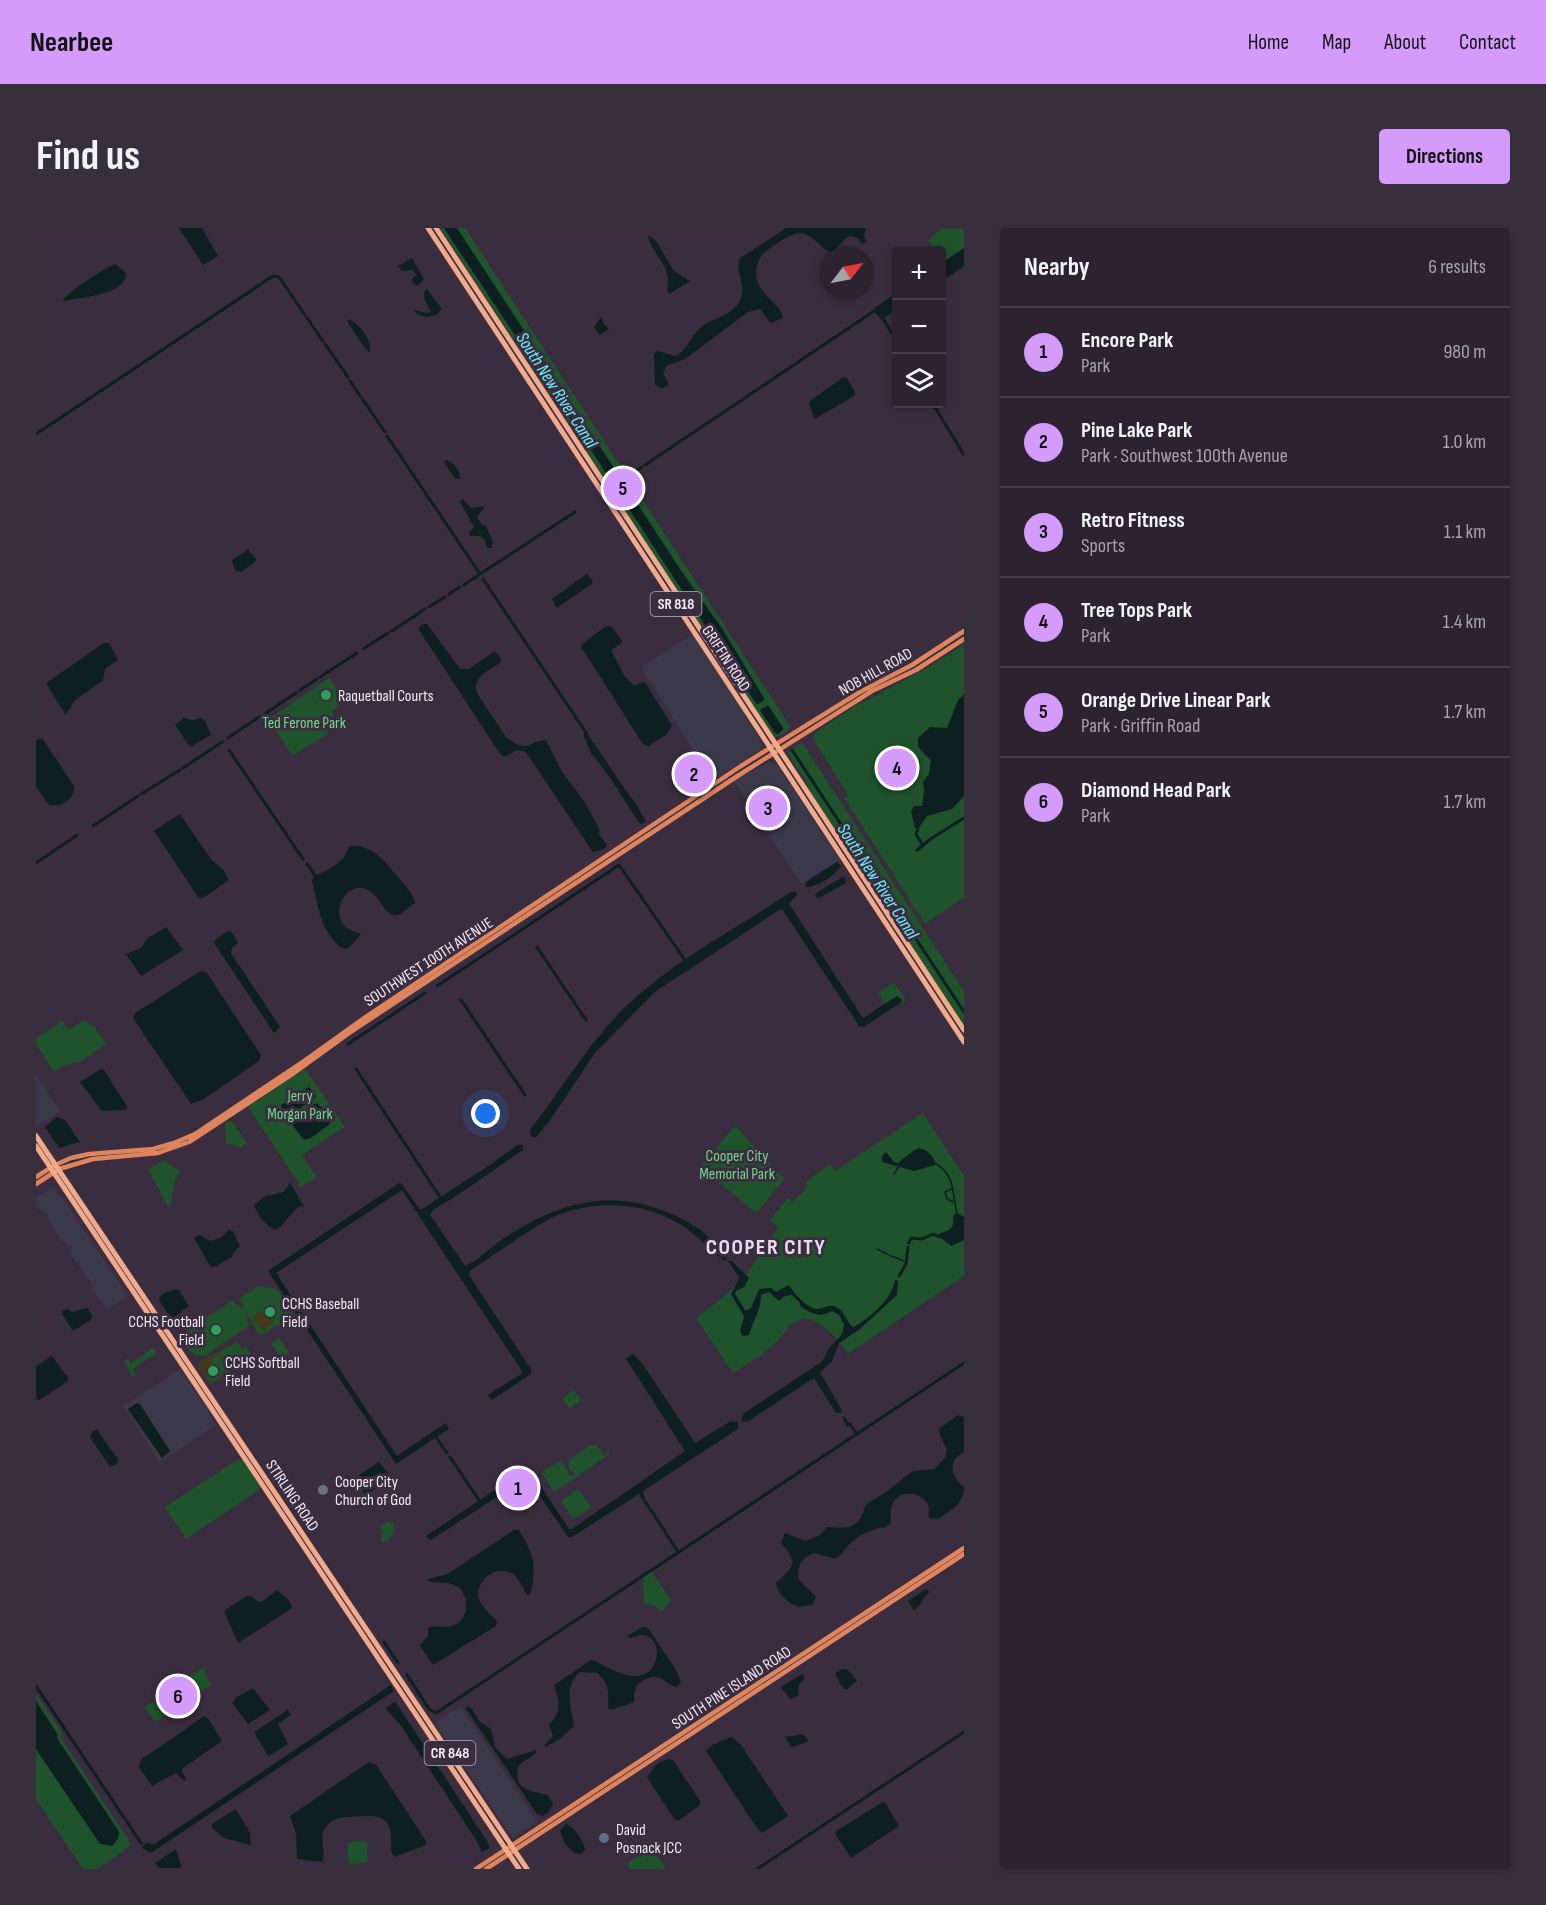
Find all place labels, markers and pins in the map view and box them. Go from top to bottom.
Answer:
pin: 5 [604,466,642,510]
place label: Raquetball Courts [338,687,434,706]
marker: Raquetball Courts [319,688,333,702]
pin: 4 [878,746,916,790]
pin: 2 [674,752,714,796]
pin: 3 [748,786,788,830]
place label: CCHS Baseball Field [282,1295,359,1332]
marker: CCHS Baseball Field [263,1305,277,1319]
place label: CCHS Football Field [128,1313,204,1350]
marker: CCHS Football Field [209,1323,223,1337]
place label: CCHS Softball Field [225,1354,300,1391]
marker: CCHS Softball Field [206,1364,220,1378]
pin: 1 [498,1466,538,1510]
place label: Cooper City Church of God [335,1473,412,1510]
marker: Cooper City Church of God [316,1483,330,1497]
pin: 6 [158,1674,198,1718]
place label: David Posnack JCC [616,1821,682,1858]
marker: David Posnack JCC [597,1831,611,1845]

